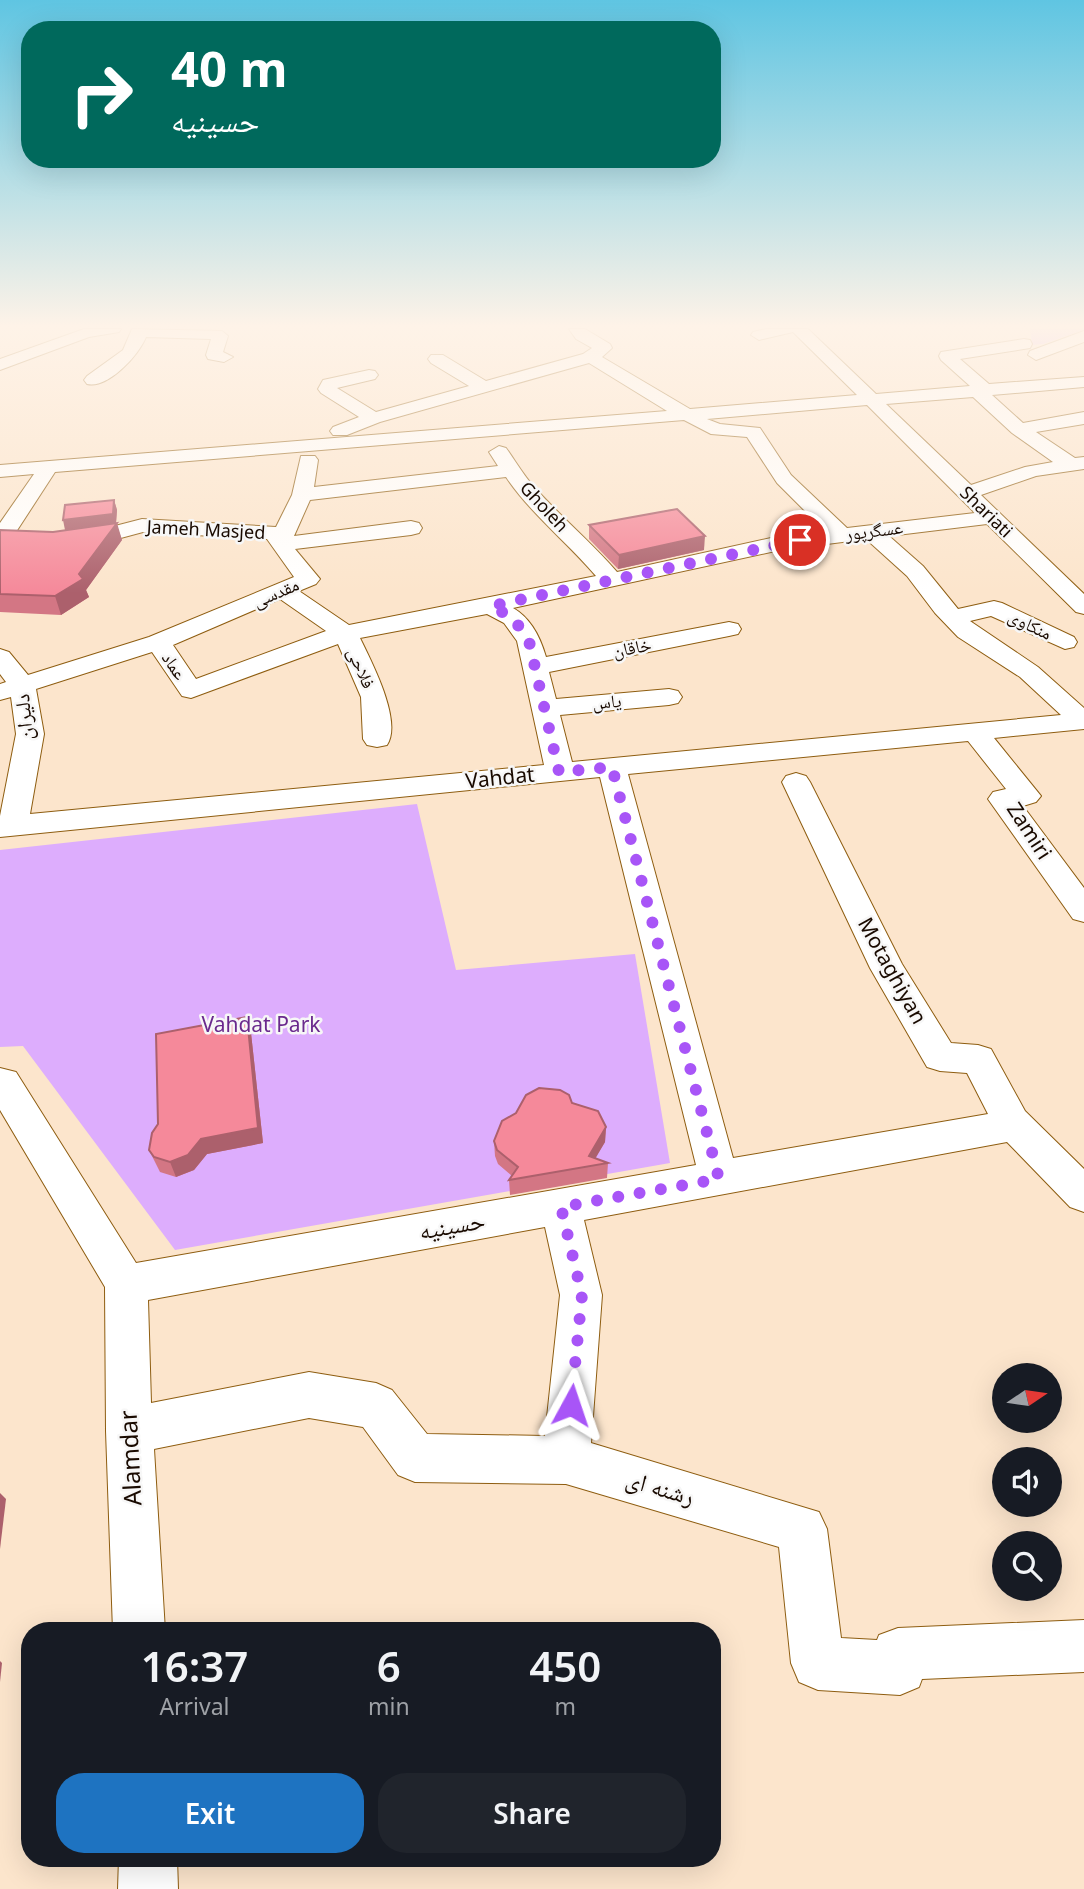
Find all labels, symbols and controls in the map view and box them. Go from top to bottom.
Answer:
text: 40 m [171,35,288,101]
icon: right [56,49,147,140]
text: حسینیه [171,98,259,141]
street label: Gholeh [515,476,574,537]
street label: Shariati [955,480,1018,542]
pin [770,510,830,570]
street label: Jameh Masjed [144,514,266,544]
street label: عسگرپور [843,515,904,546]
icon: arrive [781,521,819,559]
street label: مقدسی [249,572,302,612]
street label: منکاوی [1005,603,1056,645]
street label: خاقان [611,632,653,662]
street label: فلاحی [342,643,381,692]
street label: عماد [157,647,193,684]
street label: یاس [591,688,622,714]
street label: دلیران [7,693,39,741]
street label: Vahdat [464,759,536,795]
street label: Zamiri [1001,796,1059,864]
street label: Motaghiyan [852,912,934,1029]
park label: Vahdat Park [201,1010,321,1038]
street label: حسینیه [416,1203,487,1247]
north arrow [992,1363,1062,1433]
map controls [992,1363,1062,1601]
position arrow [534,1368,608,1442]
street label: Alamdar [111,1409,148,1507]
button: sound [992,1447,1062,1517]
street label: رشنه ای [622,1461,698,1512]
button: search [992,1531,1062,1601]
text: 16:37 [141,1637,248,1694]
text: 6 [377,1637,401,1694]
text: 450 [529,1637,601,1694]
text: Arrival [159,1690,230,1722]
text: min [368,1690,410,1722]
text: m [555,1690,576,1722]
button: Exit [56,1773,364,1853]
button: Share [378,1773,686,1853]

